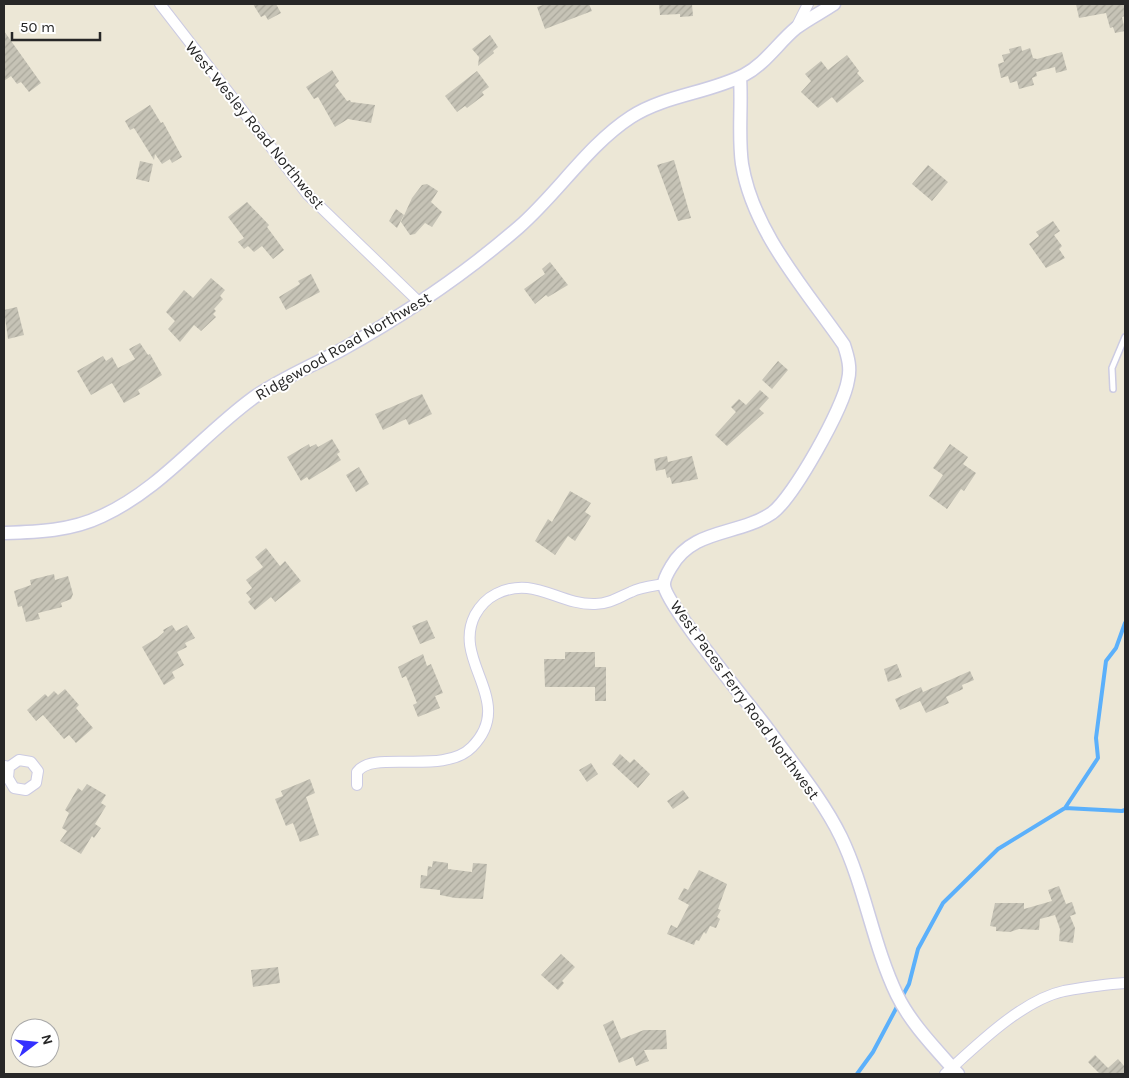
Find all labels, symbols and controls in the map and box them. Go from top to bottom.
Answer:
scale bar [12,10,100,42]
text: 50 m [20,18,55,36]
street label: West Wesley Road Northwest [181,37,329,213]
street label: Ridgewood Road Northwest [252,288,434,404]
street label: West Paces Ferry Road Northwest [666,597,824,803]
north arrow [10,1018,60,1068]
text: N [37,1032,57,1047]

